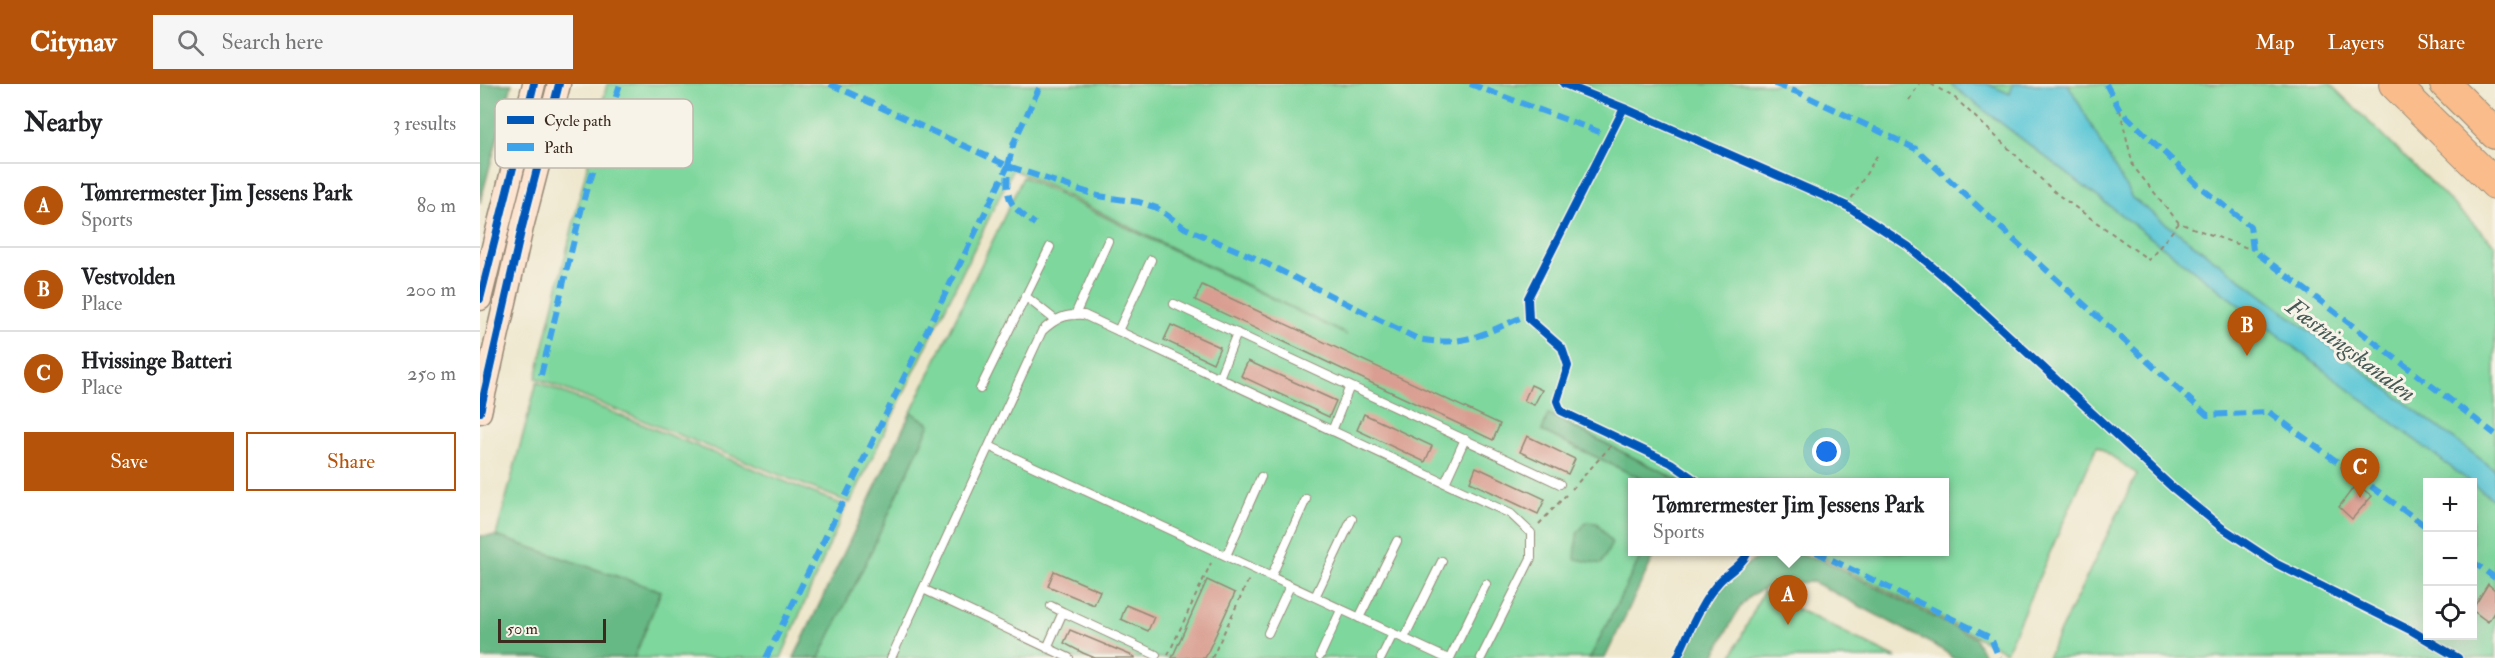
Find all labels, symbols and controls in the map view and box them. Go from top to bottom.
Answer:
search box [153,15,573,69]
text: Citynav [30,25,117,60]
icon: search [174,26,207,59]
text: Search here [222,28,323,56]
text: Map [2255,29,2295,56]
text: Layers [2328,29,2384,56]
text: Share [2417,29,2465,56]
legend [495,99,693,168]
text: Nearby [24,107,102,139]
text: 3 results [393,111,456,136]
text: Cycle path [544,111,612,132]
text: Path [544,138,574,158]
text: Tømrermester Jim Jessens Park [81,179,352,207]
text: A [37,193,50,218]
text: 80 m [417,193,456,218]
text: Sports [81,207,133,232]
text: Vestvolden [81,263,175,291]
text: B [37,277,50,302]
text: 200 m [406,277,456,302]
text: Place [81,291,122,316]
water label: Fæstningskanalen [2279,291,2422,409]
pin: B [2228,306,2266,356]
text: Hvissinge Batteri [81,347,232,375]
text: C [36,361,51,386]
text: 250 m [407,361,456,386]
text: Place [81,375,122,400]
button: Save [24,432,234,491]
button: Share [246,432,456,491]
your location [1812,437,1841,466]
pin: C [2340,448,2380,498]
popup [1628,478,1949,556]
map controls [2423,478,2477,640]
button: + [2423,478,2477,532]
text: Tømrermester Jim Jessens Park [1653,491,1924,519]
text: Sports [1653,519,1704,544]
button: − [2423,532,2477,586]
pin: A [1768,576,1808,625]
button: locate [2423,586,2477,640]
scale bar [498,616,606,644]
text: 50 m [507,619,538,639]

